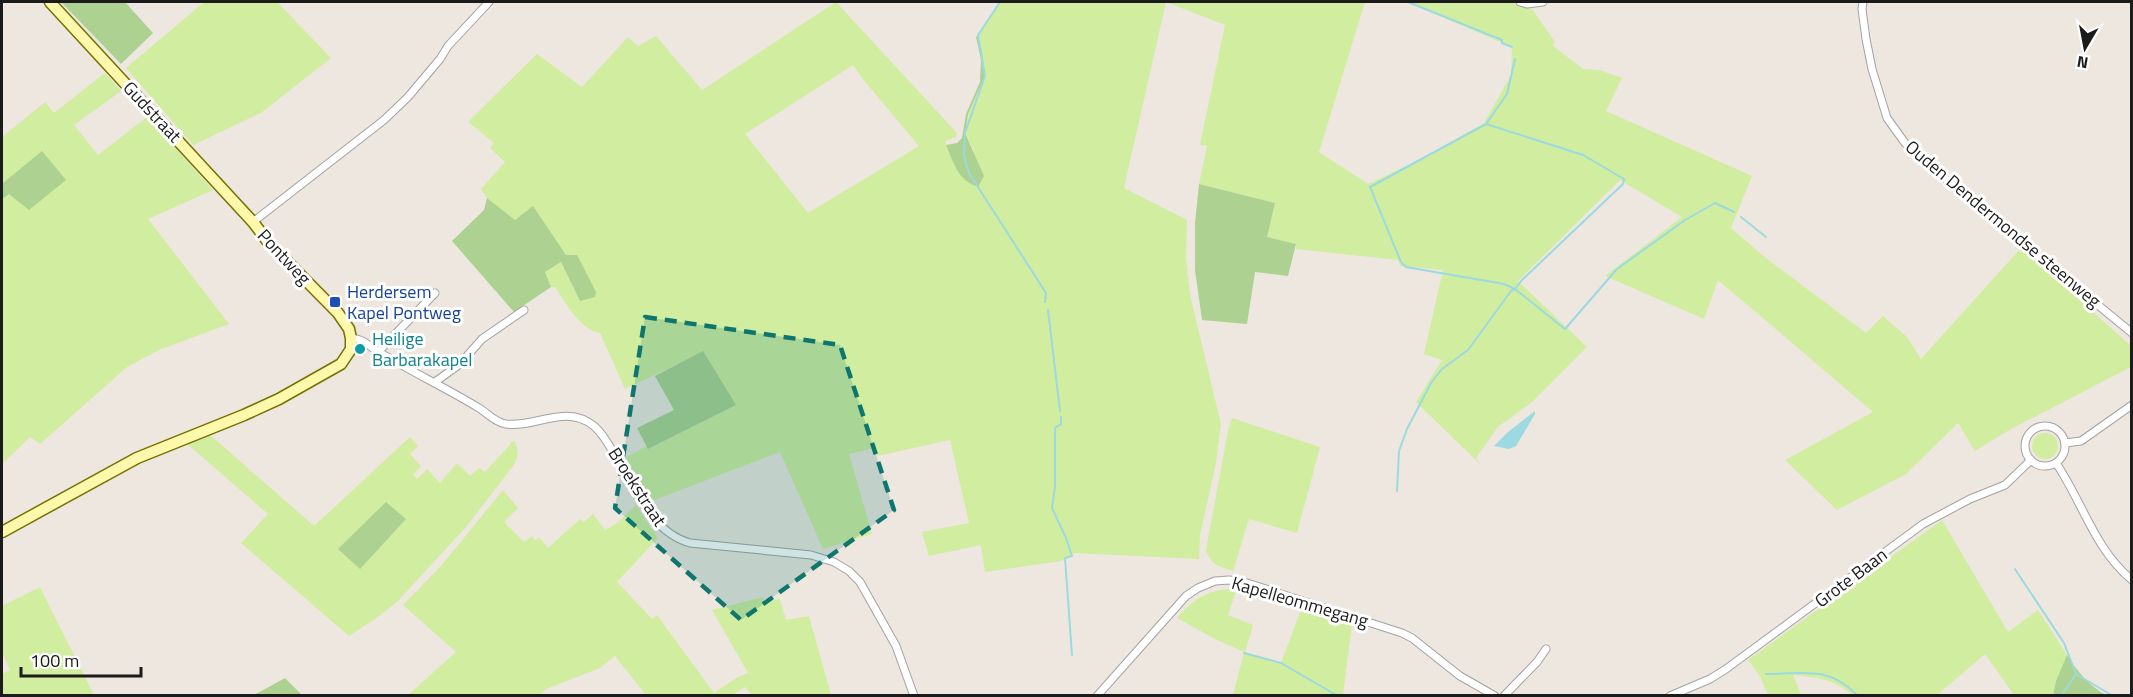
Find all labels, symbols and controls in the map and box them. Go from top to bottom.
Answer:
north arrow [2055,18,2115,78]
text: N [2075,50,2090,76]
street label: Gudstraat [117,75,188,149]
street label: Ouden Dendermondse steenweg [1899,133,2107,314]
street label: Pontweg [251,223,317,291]
place label: Herdersem Kapel Pontweg [347,278,461,326]
marker: Herdersem Kapel Pontweg [328,295,342,309]
place label: Heilige Barbarakapel [372,325,472,373]
marker: Heilige Barbarakapel [353,342,367,356]
street label: Broekstraat [602,442,674,532]
street label: Grote Baan [1809,541,1893,614]
street label: Kapelleommegang [1229,569,1372,634]
scale bar [21,640,141,678]
text: 100 m [30,647,79,674]

